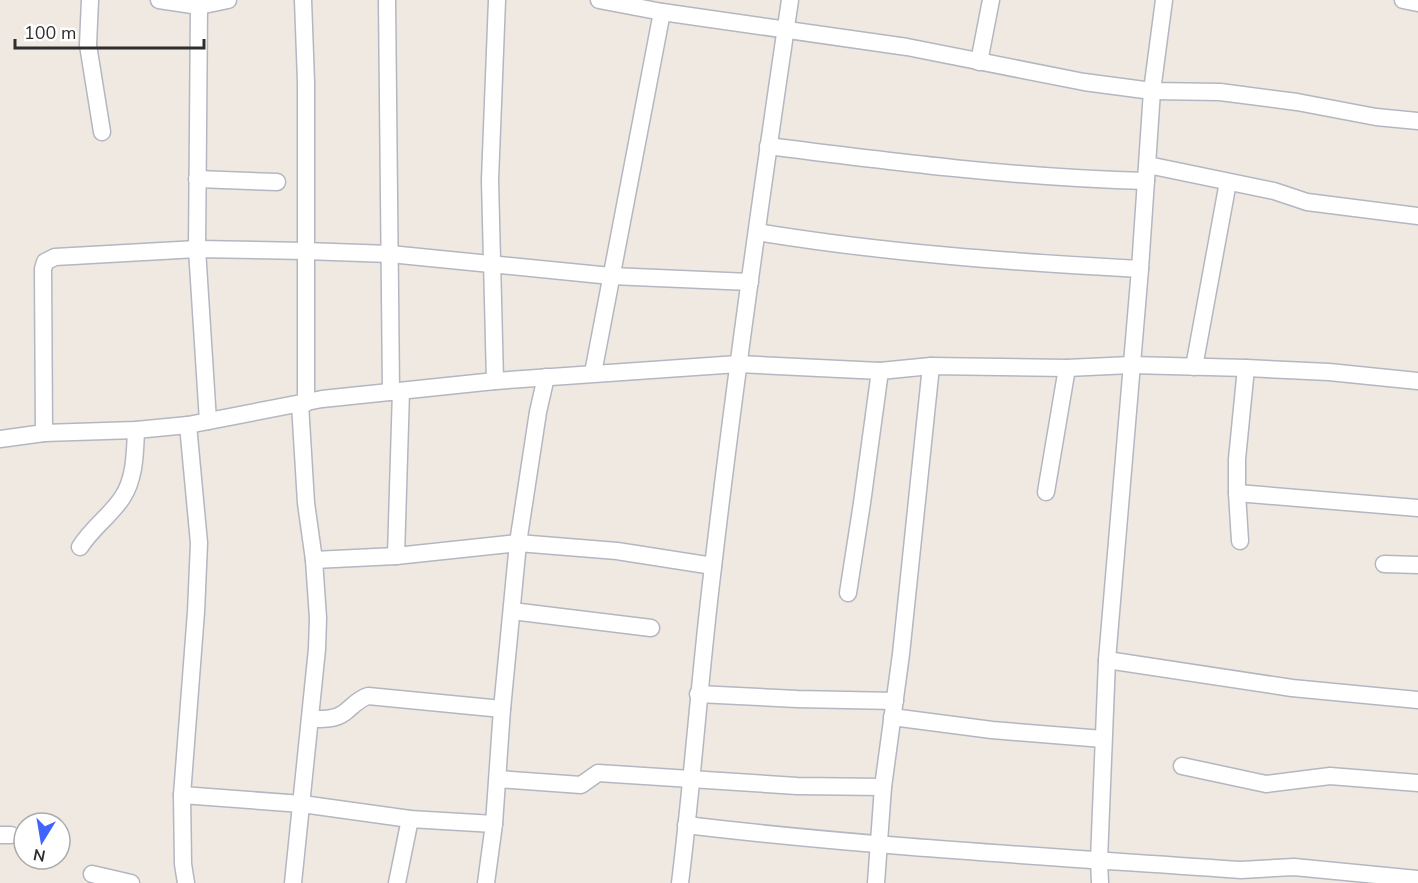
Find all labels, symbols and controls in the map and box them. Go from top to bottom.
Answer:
scale bar [15,12,204,50]
text: 100 m [24,21,76,45]
north arrow [12,811,72,871]
text: N [31,843,47,867]

